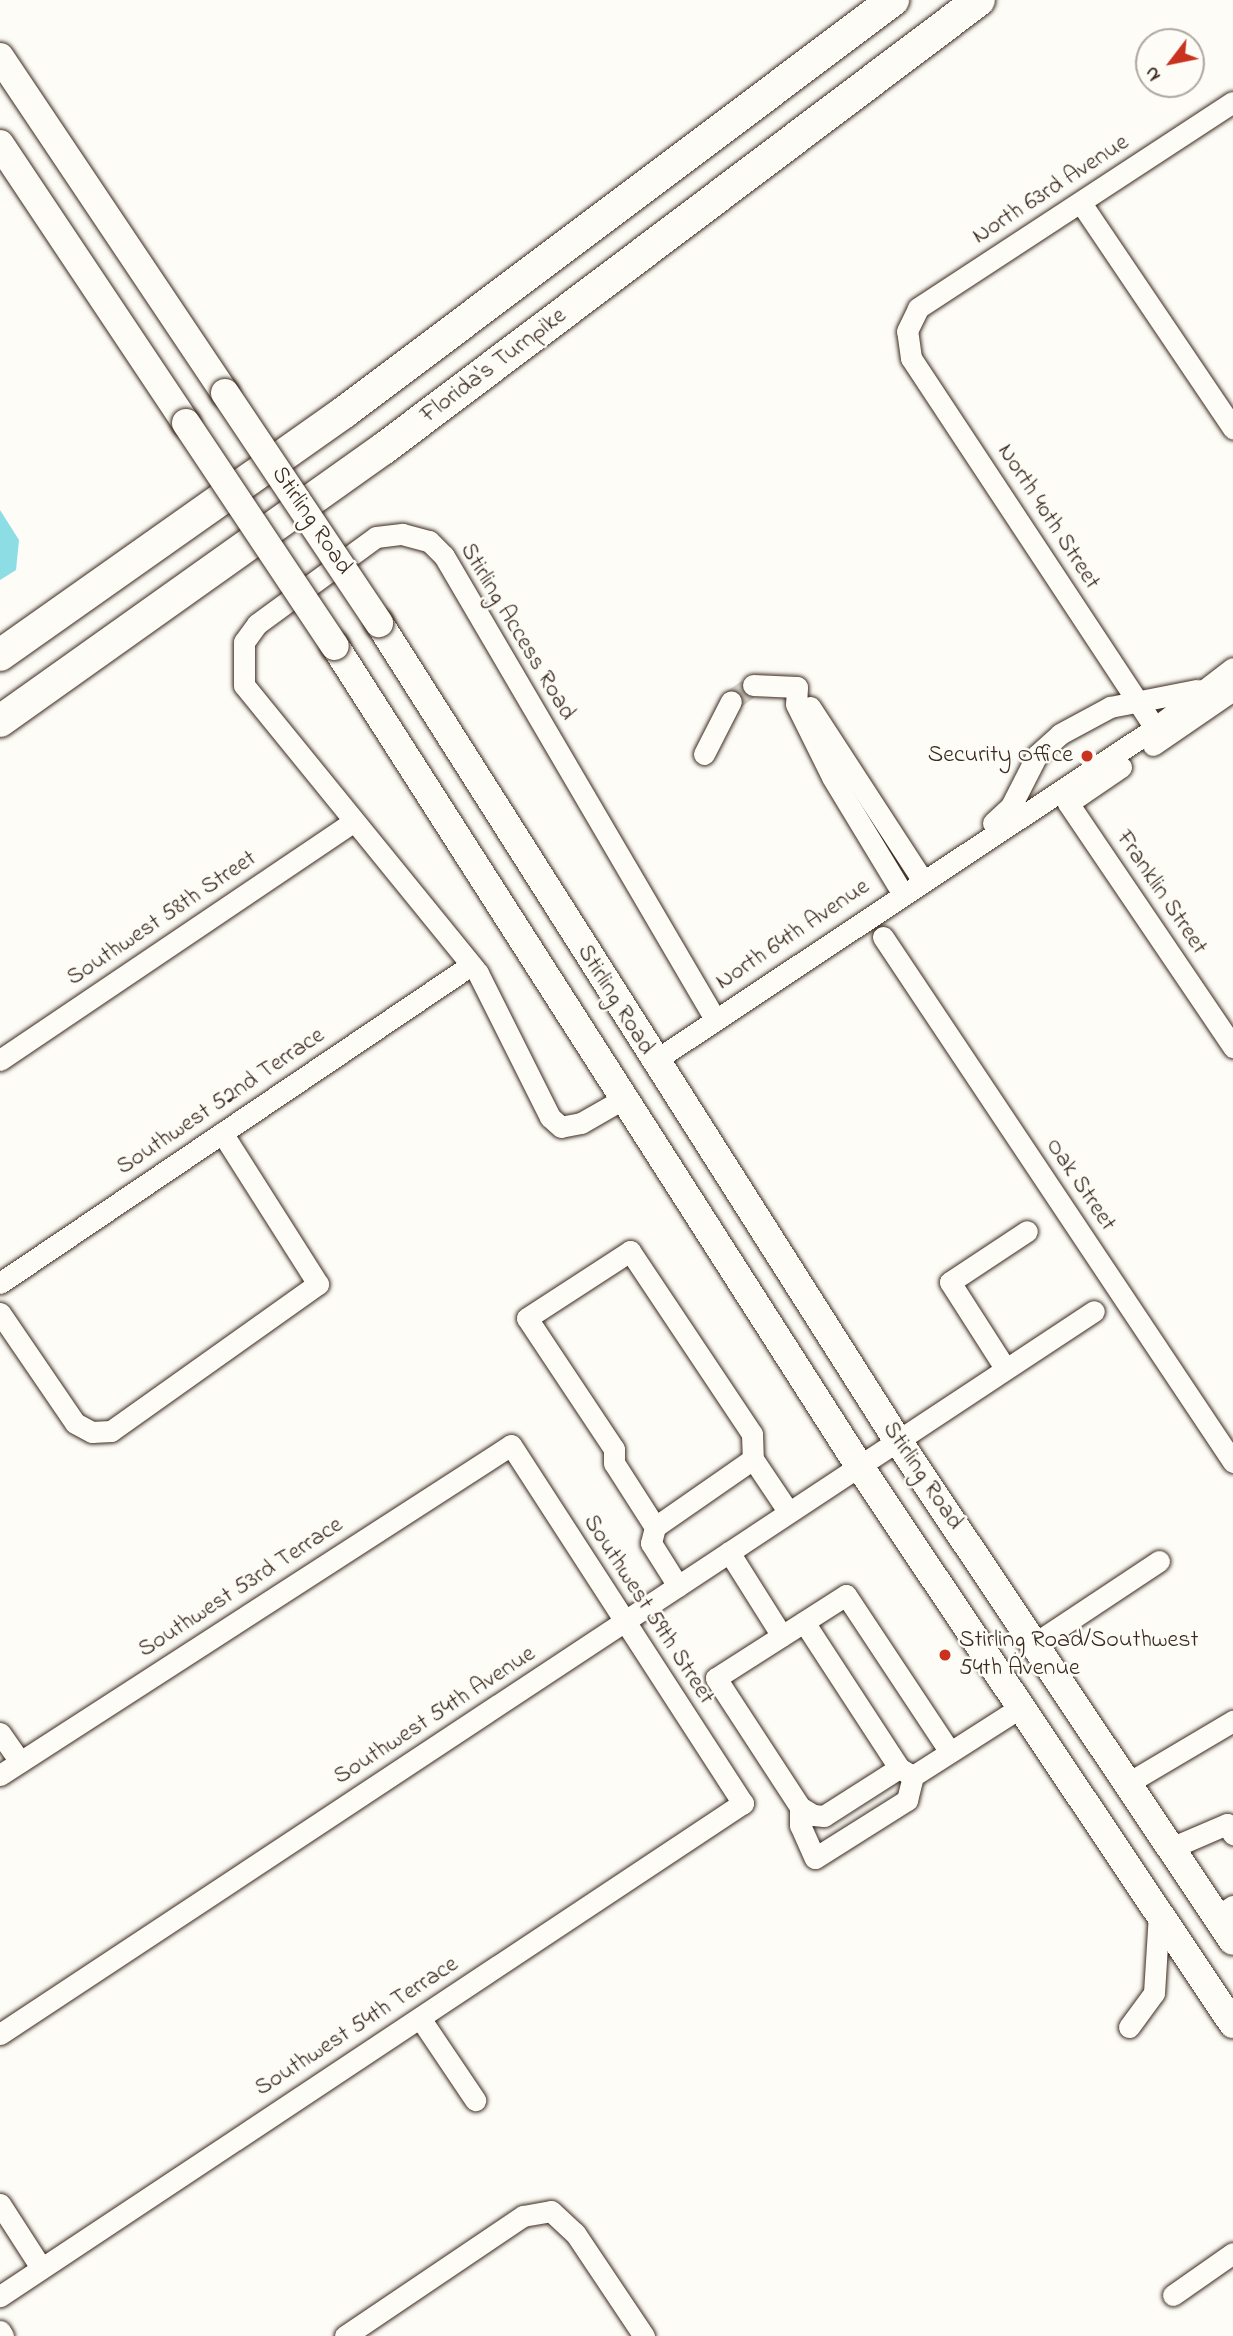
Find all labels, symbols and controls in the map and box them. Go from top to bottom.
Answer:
north arrow [1135,28,1205,98]
text: N [1139,61,1168,86]
street label: North 63rd Avenue [967,129,1135,251]
street label: Florida's Turnpike [416,302,572,430]
street label: North 40th Street [990,439,1106,595]
street label: Stirling Road [264,461,358,581]
street label: Stirling Access Road [453,538,581,726]
place label: Security Office [928,742,1073,770]
marker: Security Office [1079,748,1095,764]
street label: Franklin Street [1109,826,1213,960]
street label: Southwest 58th Street [62,845,262,993]
street label: North 64th Avenue [711,873,875,997]
street label: Stirling Road [570,940,660,1060]
street label: Southwest 52nd Terrace [112,1022,330,1182]
street label: Oak Street [1039,1133,1121,1237]
street label: Stirling Road [875,1416,969,1536]
street label: Southwest 59th Street [576,1510,720,1710]
street label: Southwest 53rd Terrace [133,1511,349,1665]
place label: Stirling Road/Southwest 54th Avenue [959,1627,1199,1683]
street label: Southwest 54th Avenue [329,1640,541,1792]
marker: Stirling Road/Southwest 54th Avenue [937,1647,953,1663]
street label: Southwest 54th Terrace [250,1950,464,2104]

